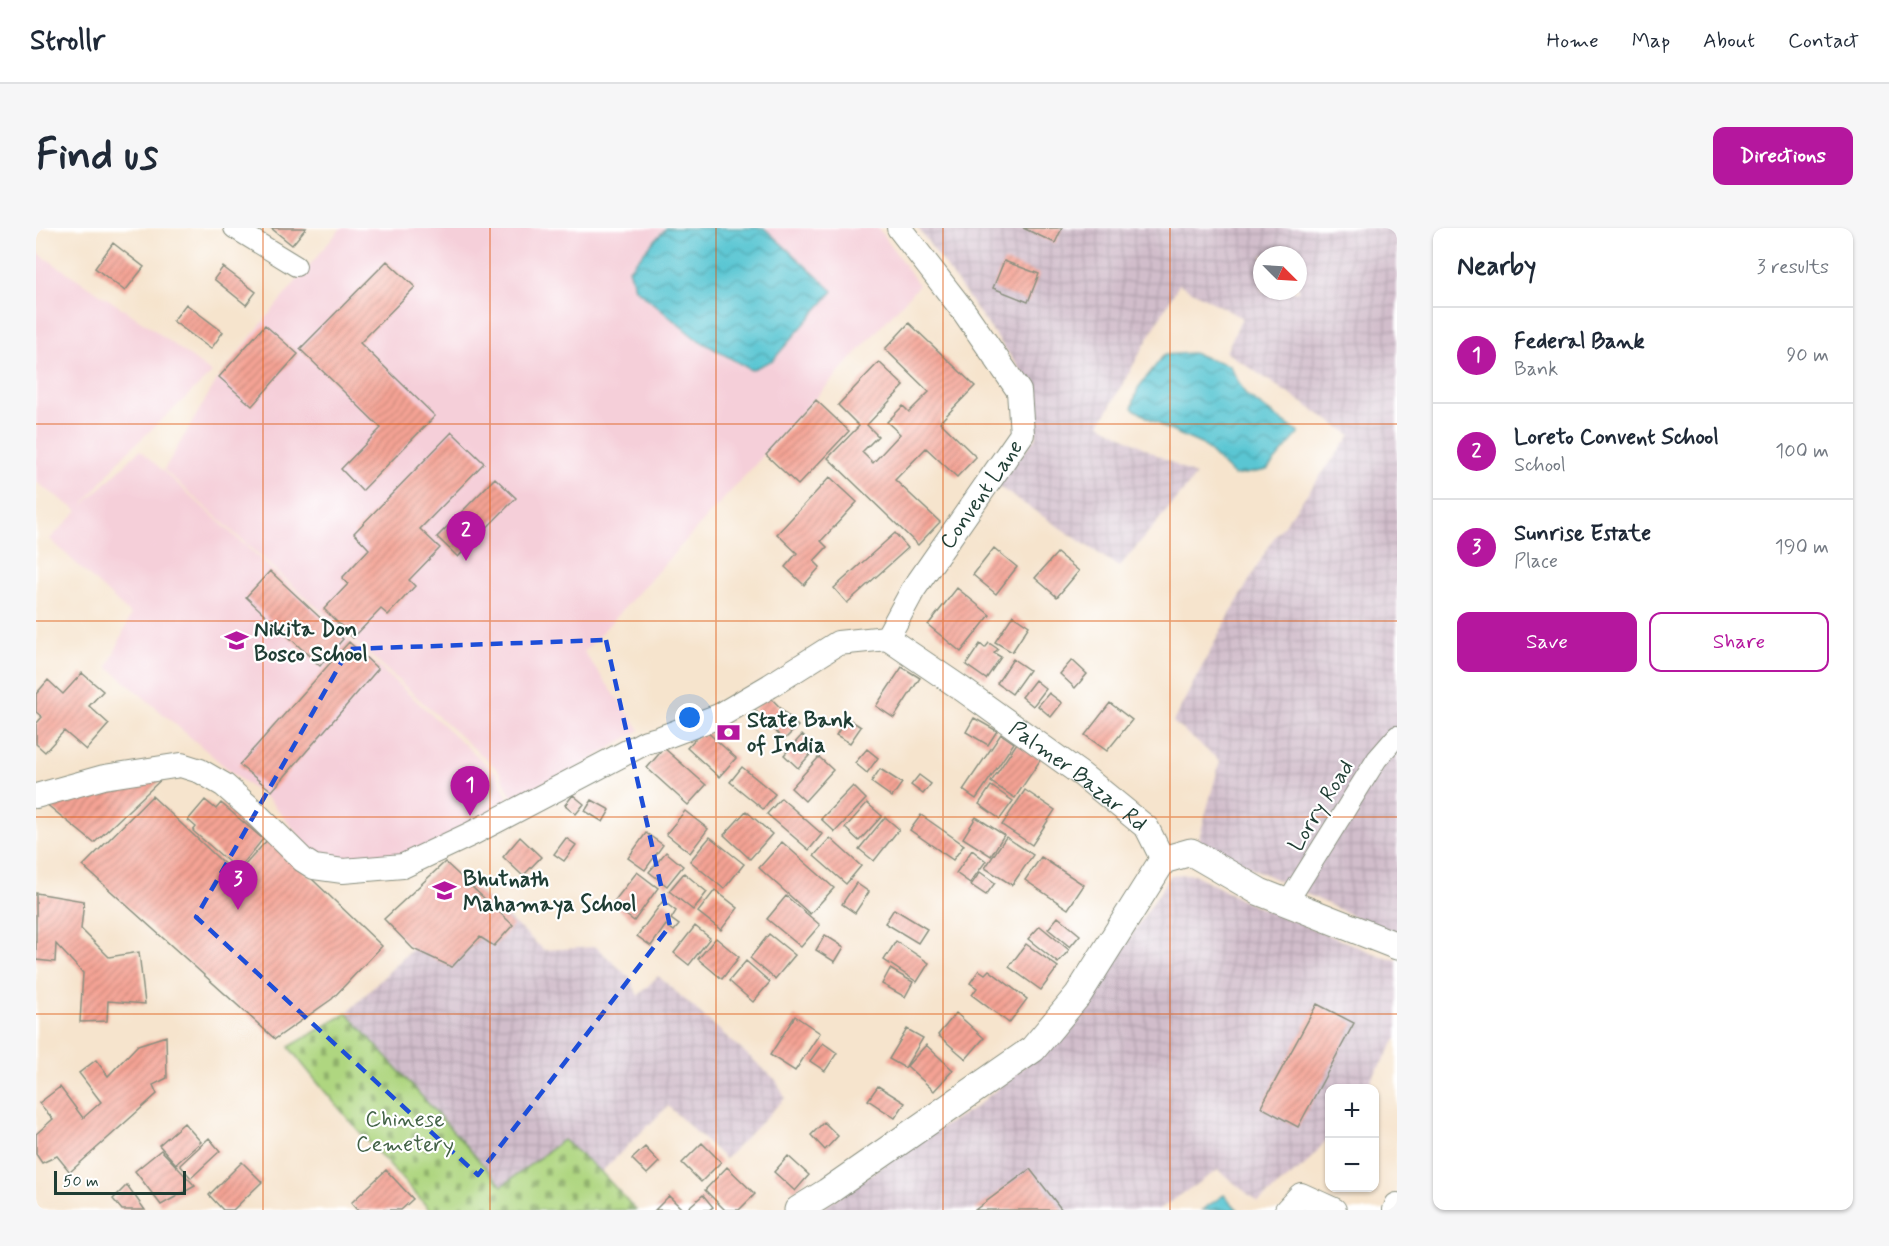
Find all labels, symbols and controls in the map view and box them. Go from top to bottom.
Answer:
text: Strollr [30,23,105,60]
text: Home [1547,27,1599,55]
text: Map [1632,27,1670,55]
text: About [1703,27,1755,55]
text: Contact [1788,27,1859,55]
button: Directions [1713,127,1853,185]
text: Find us [36,129,158,184]
north arrow [1253,246,1307,300]
text: Nearby [1457,250,1536,284]
text: 3 results [1757,254,1829,281]
text: Federal Bank [1514,328,1645,356]
text: 1 [1472,342,1481,369]
text: 90 m [1786,342,1829,369]
text: Bank [1514,356,1558,383]
text: Loreto Convent School [1514,424,1719,452]
street label: Convent Lane [934,435,1030,555]
text: 2 [1472,438,1481,465]
text: 100 m [1775,438,1829,465]
text: School [1514,452,1566,479]
pin: 2 [446,512,486,561]
text: Sunrise Estate [1514,520,1651,548]
text: 3 [1472,534,1481,561]
text: 190 m [1775,534,1829,561]
text: Place [1514,548,1558,575]
button: Save [1457,612,1637,672]
button: Share [1649,612,1829,672]
place label: Nikita Don Bosco School [254,616,368,669]
school or university icon: Nikita Don Bosco School [223,628,249,654]
your location [675,703,704,732]
place label: State Bank of India [747,707,854,760]
street label: Palmer Bazar Rd [1003,715,1152,839]
bank icon: State Bank of India [716,719,742,745]
street label: Lorry Road [1283,755,1361,857]
pin: 1 [450,766,490,816]
pin: 3 [218,860,258,910]
place label: Bhutnath Mahamaya School [463,866,637,920]
school or university icon: Bhutnath Mahamaya School [432,878,458,904]
map controls [1325,1084,1379,1192]
button: + [1325,1084,1379,1138]
park label: Chinese Cemetery [356,1106,454,1159]
button: − [1325,1138,1379,1192]
scale bar [54,1168,186,1196]
text: 50 m [63,1171,99,1192]

